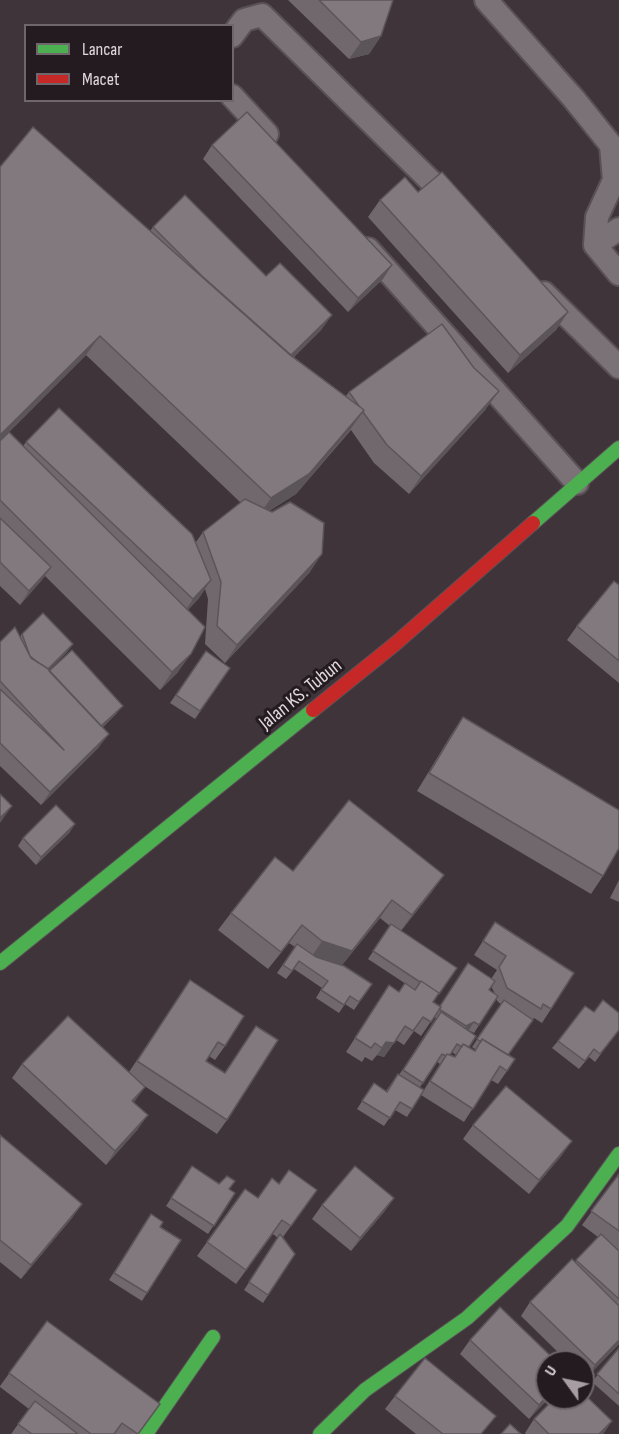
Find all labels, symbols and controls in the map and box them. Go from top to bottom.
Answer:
legend [24,24,234,102]
text: Lancar [82,39,122,60]
text: Macet [82,69,119,90]
street label: Jalan KS. Tubun [255,654,347,736]
north arrow [535,1350,595,1410]
text: U [541,1362,561,1380]

